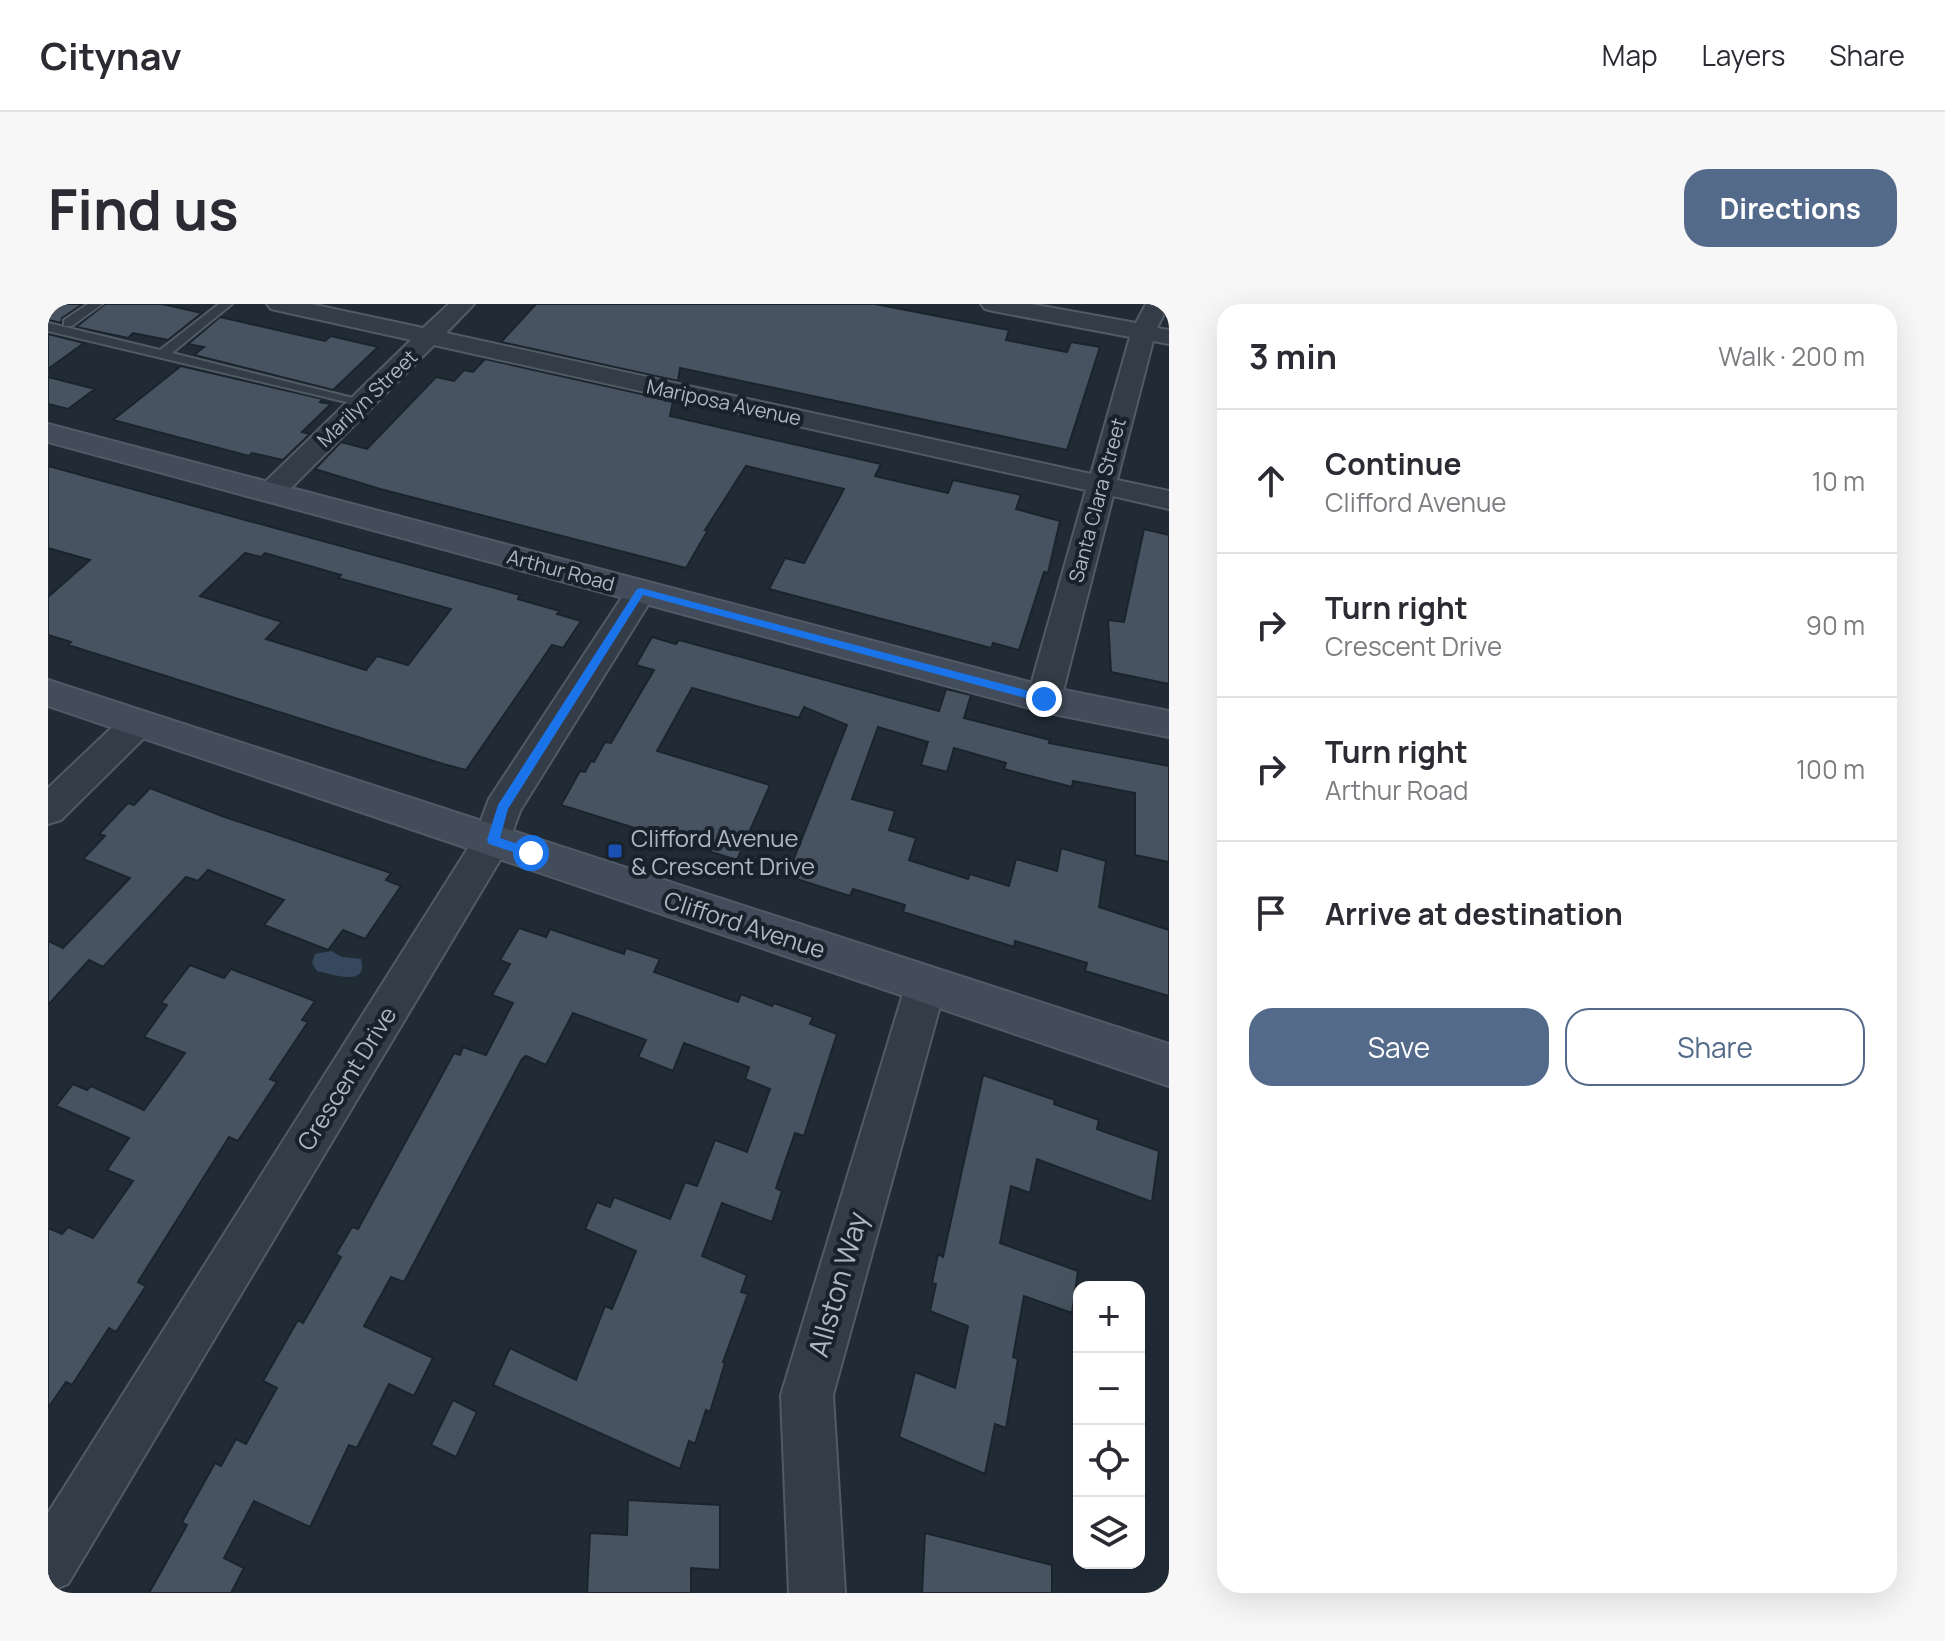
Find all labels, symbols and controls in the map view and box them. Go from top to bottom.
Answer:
text: Citynav [40,29,182,81]
text: Map [1602,36,1658,74]
text: Layers [1702,36,1785,74]
text: Share [1829,36,1905,74]
button: Directions [1684,169,1897,247]
text: Find us [48,170,239,247]
text: 3 min [1249,333,1337,379]
text: Walk · 200 m [1718,338,1865,374]
street label: Marilyn Street [311,343,423,453]
street label: Mariposa Avenue [644,372,804,432]
street label: Santa Clara Street [1062,415,1132,585]
text: Continue [1325,443,1461,484]
icon: ahead [1249,459,1293,503]
text: 10 m [1812,463,1865,499]
text: Clifford Avenue [1325,484,1507,520]
street label: Arthur Road [504,543,618,597]
text: Turn right [1325,587,1468,628]
icon: right [1249,603,1293,647]
text: 90 m [1806,607,1865,643]
text: Crescent Drive [1325,628,1502,664]
route end [1026,681,1062,717]
text: Turn right [1325,731,1468,772]
icon: right [1249,747,1293,791]
text: 100 m [1796,751,1865,787]
text: Arthur Road [1325,772,1468,808]
place label: Clifford Avenue & Crescent Drive [631,821,815,882]
route start [513,835,549,871]
marker: Clifford Avenue & Crescent Drive [606,842,624,860]
street label: Clifford Avenue [660,882,830,966]
icon: arrive [1249,891,1293,935]
text: Arrive at destination [1325,893,1623,934]
street label: Crescent Drive [289,1000,403,1156]
button: Save [1249,1008,1549,1086]
button: Share [1565,1008,1865,1086]
street label: Allston Way [798,1207,876,1361]
map controls [1073,1281,1145,1569]
button: + [1073,1281,1145,1353]
button: − [1073,1353,1145,1425]
button: locate [1073,1425,1145,1497]
button: layers [1073,1497,1145,1569]

